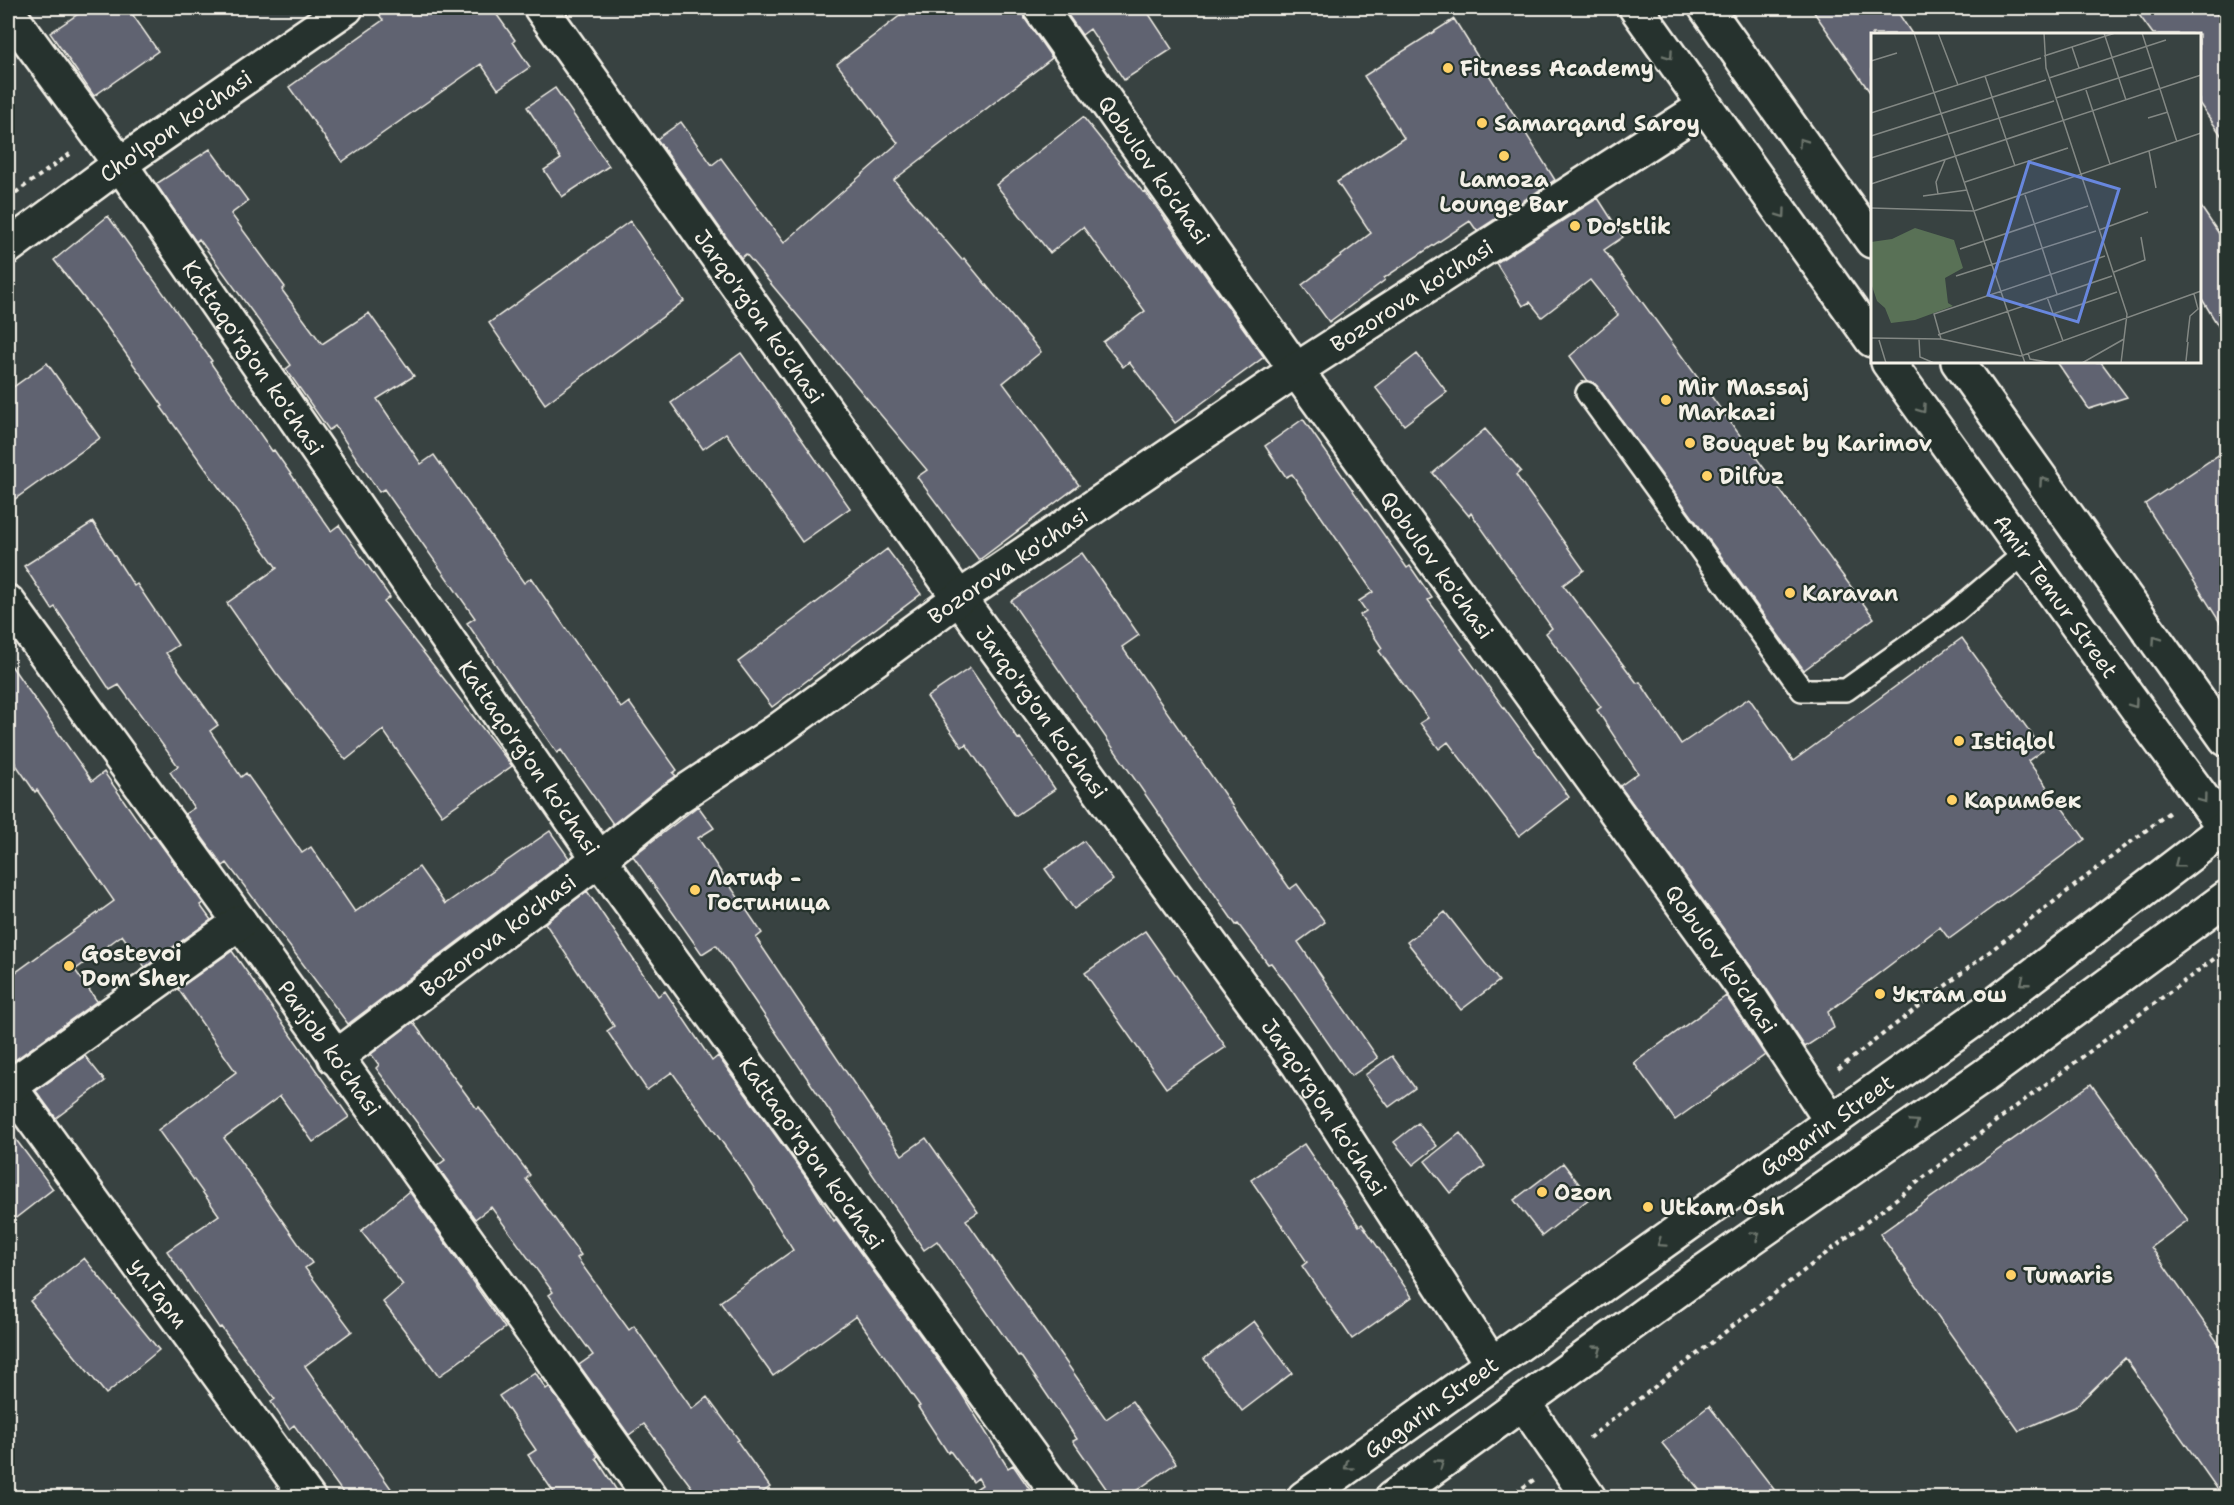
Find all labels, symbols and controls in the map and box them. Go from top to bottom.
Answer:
inset map [1871,33,2201,363]
one-way arrow [1662,49,1673,60]
place label: Fitness Academy [1460,54,1654,83]
marker: Fitness Academy [1441,61,1455,75]
street label: Cho'lpon ko'chasi [94,63,258,189]
street label: Qobulov ko'chasi [1091,90,1217,250]
place label: Samarqand Saroy [1494,109,1700,138]
marker: Samarqand Saroy [1475,116,1489,130]
one-way arrow [1798,138,1809,149]
marker: Lamoza Lounge Bar [1497,149,1511,163]
place label: Lamoza Lounge Bar [1439,165,1569,219]
one-way arrow [1775,208,1786,219]
place label: Do'stlik [1587,212,1671,241]
marker: Do'stlik [1568,219,1582,233]
street label: Jarqo'rg'on ko'chasi [687,224,831,410]
street label: Bozorova ko'chasi [1325,233,1499,359]
street label: Kattaqo'rg'on ko'chasi [176,255,331,461]
place label: Mir Massaj Markazi [1678,373,1809,427]
marker: Mir Massaj Markazi [1659,393,1673,407]
one-way arrow [1915,403,1926,414]
place label: Bouquet by Karimov [1702,429,1932,458]
marker: Bouquet by Karimov [1683,436,1697,450]
place label: Dilfuz [1719,462,1784,491]
marker: Dilfuz [1700,469,1714,483]
one-way arrow [2039,476,2050,487]
street label: Qobulov ko'chasi [1373,485,1500,645]
street label: Bozorova ko'chasi [922,501,1094,631]
street label: Amir Temur Street [1987,508,2124,684]
place label: Karavan [1802,579,1899,608]
marker: Karavan [1783,586,1797,600]
street label: Jarqo'rg'on ko'chasi [969,620,1114,805]
one-way arrow [2152,635,2163,646]
street label: Kattaqo'rg'on ko'chasi [451,655,606,861]
one-way arrow [2126,698,2137,709]
place label: Istiqlol [1971,727,2055,756]
marker: Istiqlol [1952,734,1966,748]
place label: Каримбек [1964,786,2082,815]
marker: Каримбек [1945,793,1959,807]
one-way arrow [2196,793,2207,804]
one-way arrow [2174,856,2185,867]
place label: Латиф - Гостиница [707,863,830,917]
street label: Bozorova ko'chasi [414,867,582,1004]
street label: Qobulov ko'chasi [1658,879,1784,1039]
marker: Латиф - Гостиница [688,883,702,897]
place label: Gostevoi Dom Sher [81,939,190,993]
marker: Gostevoi Dom Sher [62,959,76,973]
street label: Panjob ko'chasi [271,975,388,1122]
one-way arrow [2019,975,2030,986]
place label: Уктам ош [1892,980,2007,1009]
marker: Уктам ош [1873,987,1887,1001]
street label: Jarqo'rg'on ko'chasi [1255,1013,1393,1202]
street label: Kattaqo'rg'on ko'chasi [732,1051,891,1256]
street label: Gagarin Street [1754,1068,1900,1183]
one-way arrow [1909,1119,1920,1130]
place label: Ozon [1554,1178,1612,1207]
marker: Ozon [1535,1185,1549,1199]
place label: Utkam Osh [1660,1193,1785,1222]
marker: Utkam Osh [1641,1200,1655,1214]
one-way arrow [1749,1231,1760,1242]
one-way arrow [1656,1236,1667,1247]
street label: ул.Гарм [123,1252,194,1334]
place label: Tumaris [2023,1261,2113,1290]
marker: Tumaris [2004,1268,2018,1282]
one-way arrow [1591,1345,1602,1356]
street label: Gagarin Street [1358,1350,1504,1466]
one-way arrow [1344,1459,1355,1470]
one-way arrow [1433,1460,1444,1471]

